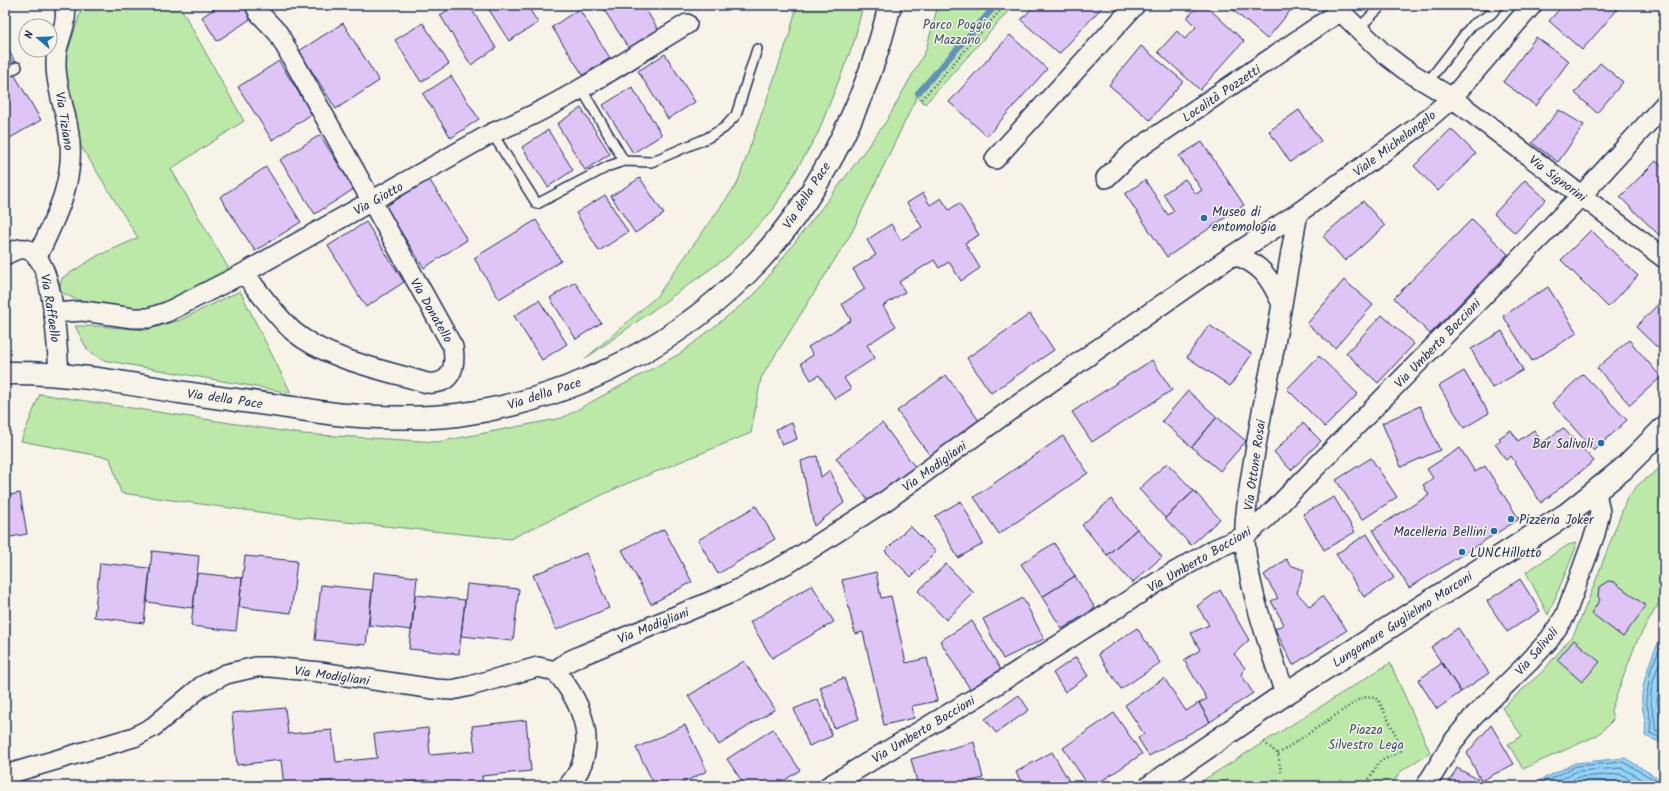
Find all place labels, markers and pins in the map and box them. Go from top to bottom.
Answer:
place label: Museo di entomologia [1212,202,1276,238]
marker: Museo di entomologia [1199,213,1209,223]
place label: Bar Salivoli [1532,434,1594,455]
marker: Bar Salivoli [1596,438,1606,448]
place label: Pizzeria Joker [1519,510,1594,531]
marker: Pizzeria Joker [1506,514,1516,524]
place label: Macelleria Bellini [1393,522,1487,543]
marker: Macelleria Bellini [1489,526,1499,536]
place label: LUNCHillotto [1470,543,1542,564]
marker: LUNCHillotto [1457,547,1467,557]

